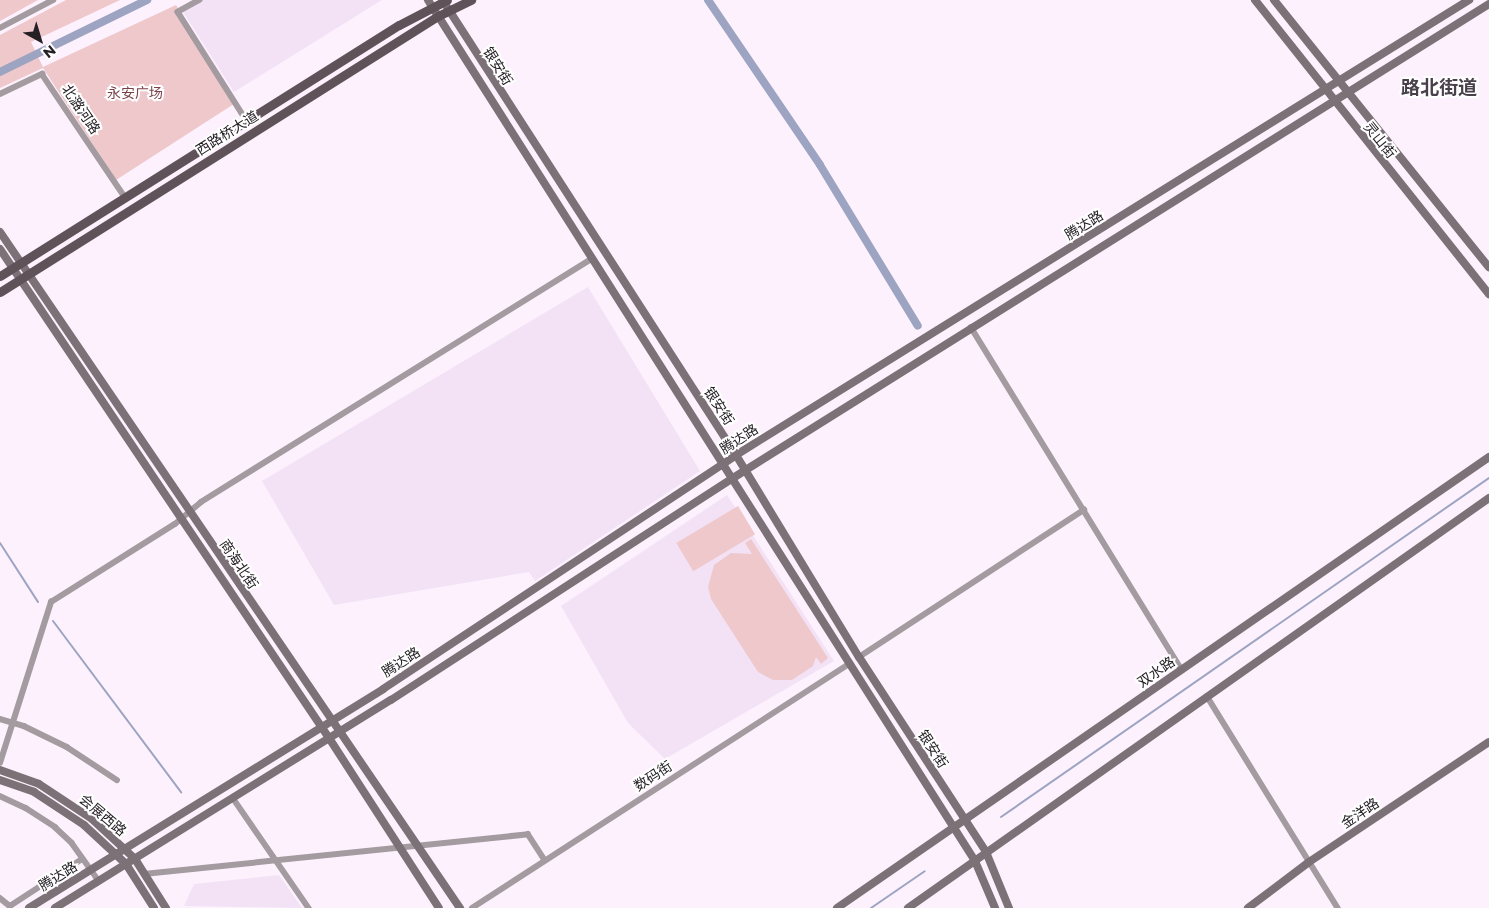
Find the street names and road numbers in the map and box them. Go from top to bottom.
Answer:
street label: 银安街 [480,44,516,88]
street label: 北潞河路 [58,81,104,137]
street label: 西路桥大道 [193,107,261,159]
street label: 灵山街 [1360,118,1400,162]
street label: 腾达路 [1062,207,1106,243]
street label: 银安街 [701,384,737,428]
street label: 腾达路 [717,421,761,457]
street label: 商海北街 [216,536,262,592]
street label: 腾达路 [379,644,423,680]
street label: 双水路 [1134,653,1178,691]
street label: 银安街 [915,727,951,771]
street label: 数码街 [631,758,675,794]
street label: 会展西路 [76,791,130,839]
street label: 金洋路 [1338,794,1382,832]
street label: 腾达路 [36,858,80,894]

